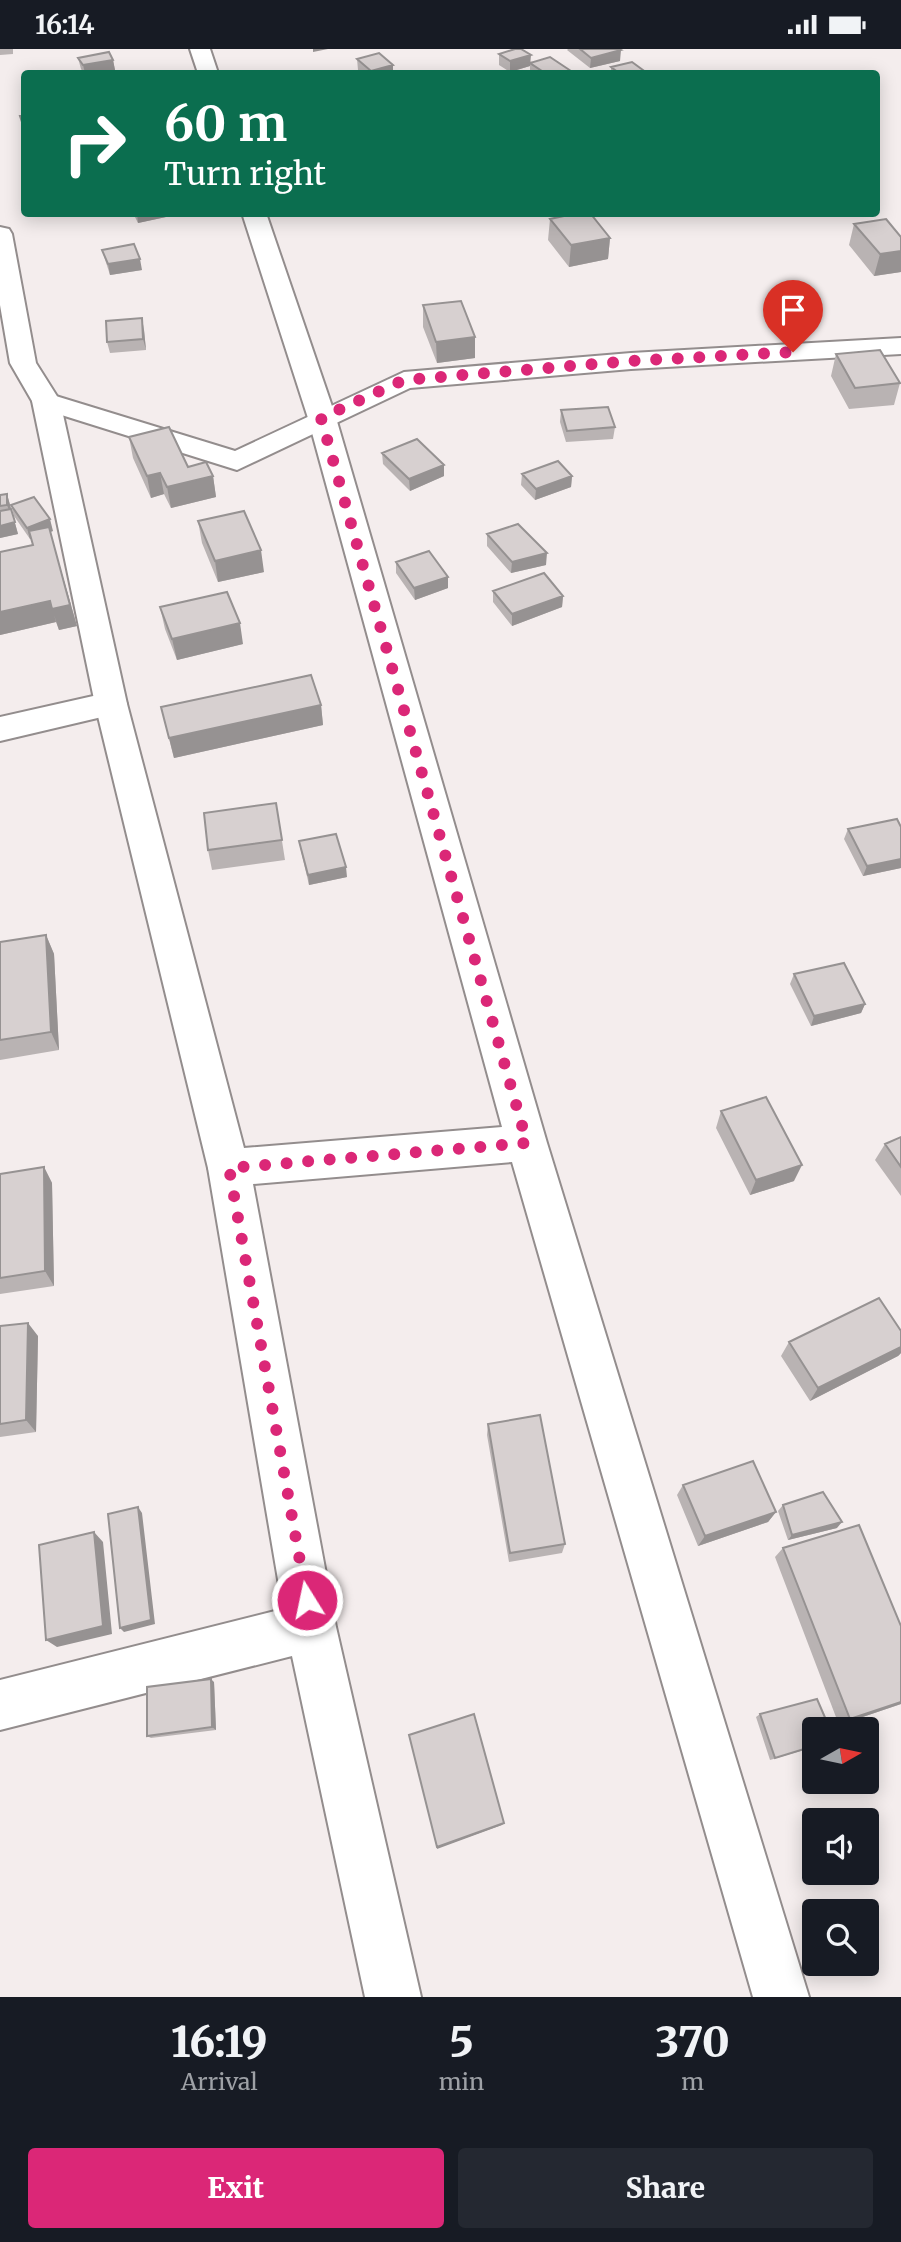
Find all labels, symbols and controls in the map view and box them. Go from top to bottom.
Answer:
text: 16:14 [35,8,94,41]
text: 60 m [164,93,287,154]
icon: right [49,98,140,189]
text: Turn right [164,154,326,194]
pin [763,280,823,352]
icon: arrive [774,291,812,329]
position arrow [270,1563,344,1637]
north arrow [802,1717,878,1794]
map controls [802,1717,879,1976]
button: sound [802,1808,879,1885]
button: search [802,1899,879,1976]
text: 16:19 [171,2016,268,2068]
text: 5 [449,2016,474,2068]
text: 370 [655,2016,730,2068]
text: Arrival [181,2067,258,2096]
text: min [439,2067,484,2096]
text: m [681,2067,704,2096]
button: Exit [28,2148,444,2228]
button: Share [458,2148,873,2228]

